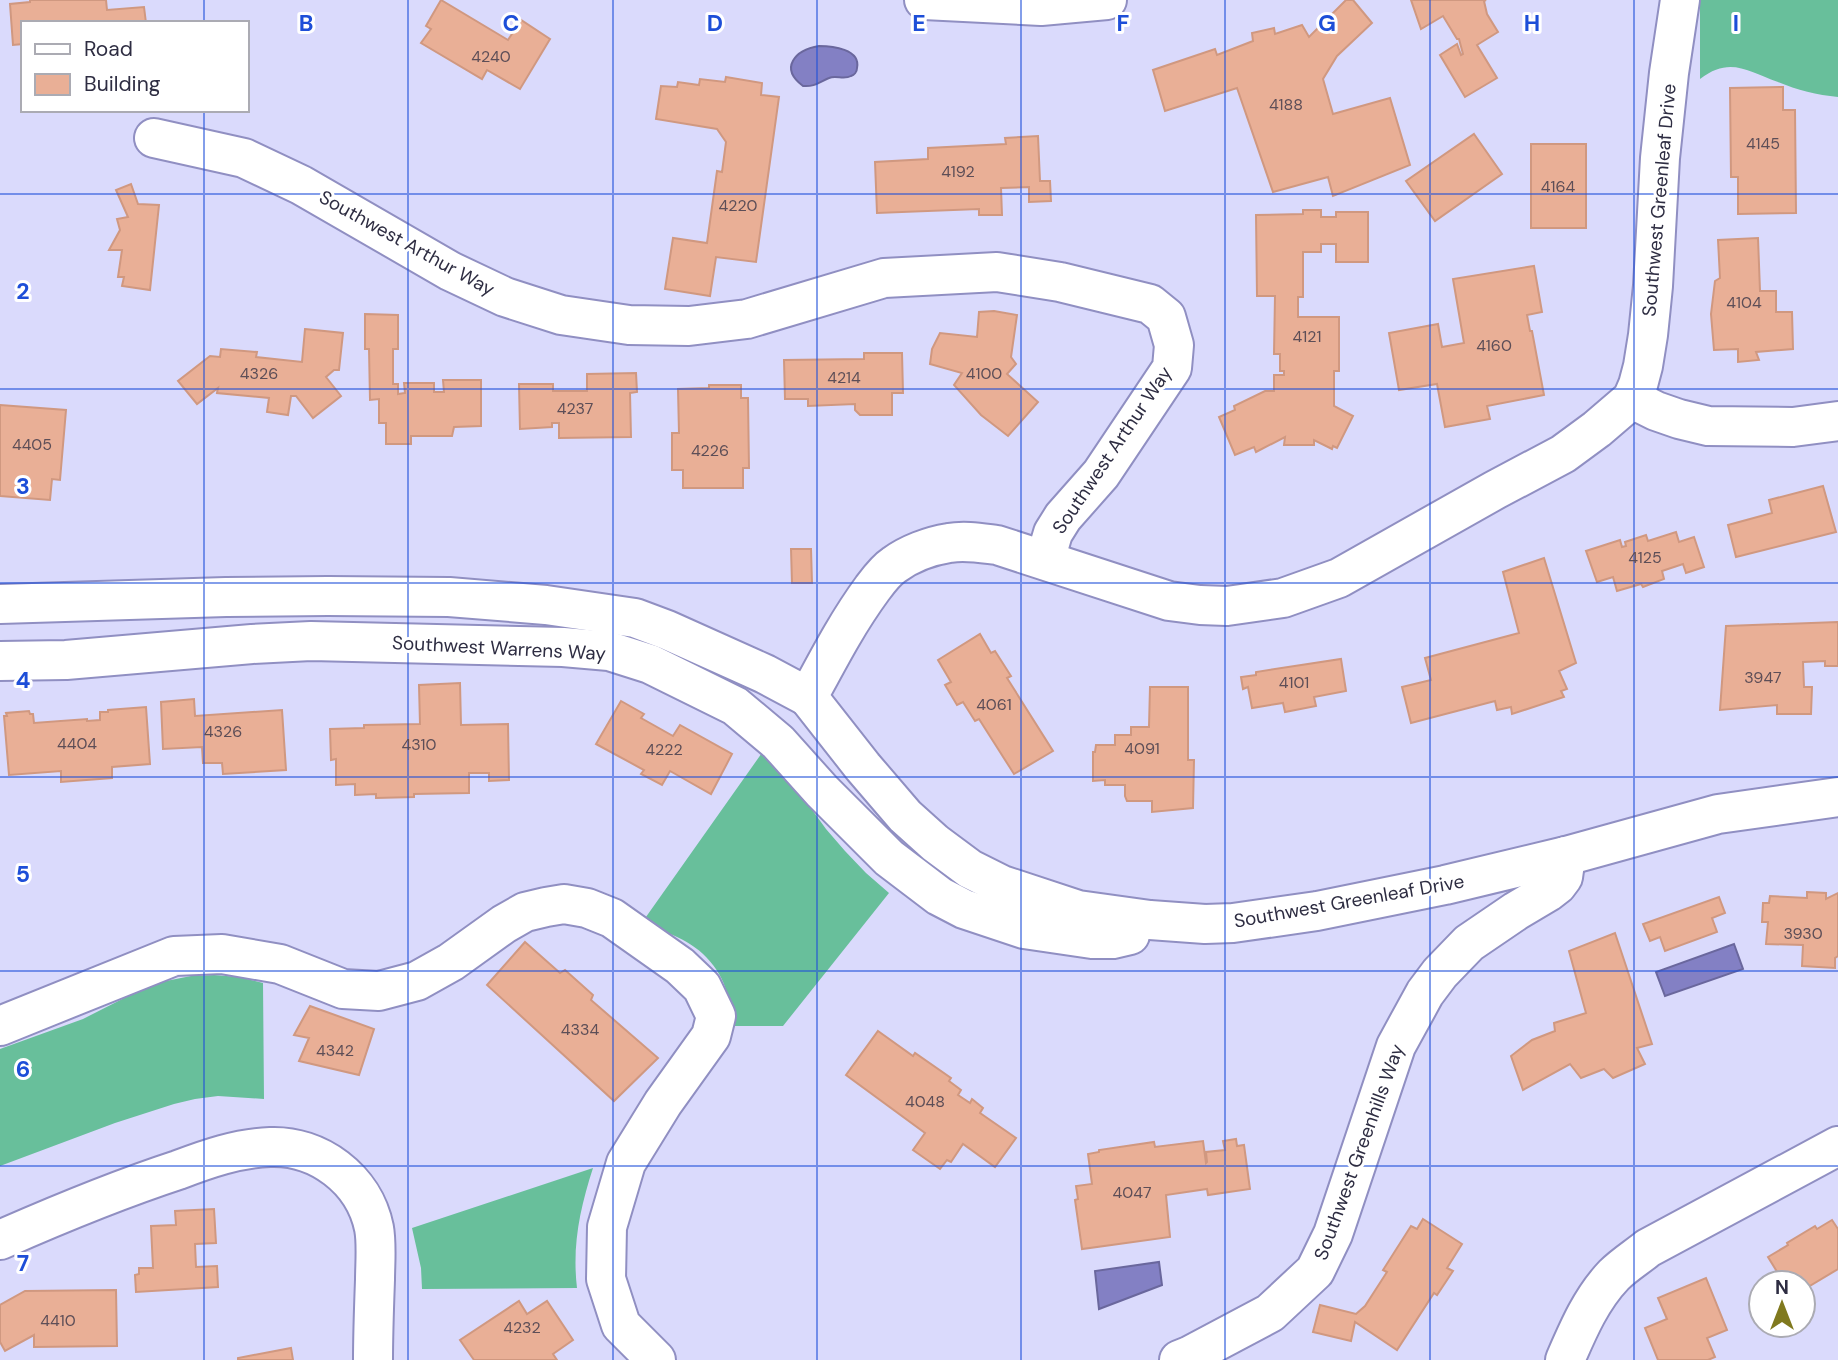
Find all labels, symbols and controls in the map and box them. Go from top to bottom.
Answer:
text: B [299,8,313,38]
text: C [503,8,519,38]
text: D [707,8,723,38]
text: E [912,8,926,38]
text: F [1117,8,1130,38]
text: G [1318,8,1336,38]
text: H [1524,8,1540,38]
text: I [1733,8,1739,38]
legend [21,21,248,112]
text: Road [84,35,133,63]
house number: 4240 [471,46,511,67]
text: Building [84,70,161,98]
street label: Southwest Greenleaf Drive [1636,83,1682,317]
house number: 4188 [1269,94,1303,115]
house number: 4145 [1746,133,1780,154]
house number: 4192 [941,161,975,182]
house number: 4164 [1541,176,1576,197]
street label: Southwest Arthur Way [315,184,500,302]
house number: 4220 [719,195,758,216]
text: 2 [16,276,30,306]
house number: 4104 [1726,292,1762,313]
house number: 4121 [1293,326,1321,347]
house number: 4160 [1476,335,1512,356]
street label: Southwest Arthur Way [1047,361,1178,539]
house number: 4326 [240,363,278,384]
house number: 4100 [966,363,1002,384]
house number: 4214 [827,367,861,388]
house number: 4237 [557,398,593,419]
house number: 4405 [12,434,52,455]
house number: 4226 [691,440,729,461]
text: 3 [16,471,30,501]
house number: 4125 [1628,547,1662,568]
street label: Southwest Warrens Way [392,630,607,666]
text: 4 [16,665,31,695]
house number: 3947 [1744,667,1782,688]
house number: 4101 [1279,672,1309,693]
house number: 4061 [976,694,1012,715]
house number: 4326 [204,721,242,742]
house number: 4404 [57,733,97,754]
house number: 4310 [402,734,436,755]
house number: 4091 [1124,738,1160,759]
house number: 4222 [645,739,683,760]
text: 5 [16,859,30,889]
street label: Southwest Greenleaf Drive [1232,868,1466,934]
house number: 3930 [1783,923,1823,944]
house number: 4334 [561,1019,599,1040]
house number: 4342 [316,1040,354,1061]
street label: Southwest Greenhills Way [1308,1040,1410,1264]
text: 6 [16,1054,30,1084]
house number: 4048 [905,1091,945,1112]
house number: 4047 [1113,1182,1151,1203]
text: 7 [17,1248,29,1278]
north arrow [1747,1269,1817,1339]
text: N [1775,1275,1789,1300]
house number: 4410 [40,1310,76,1331]
house number: 4232 [503,1317,541,1338]

